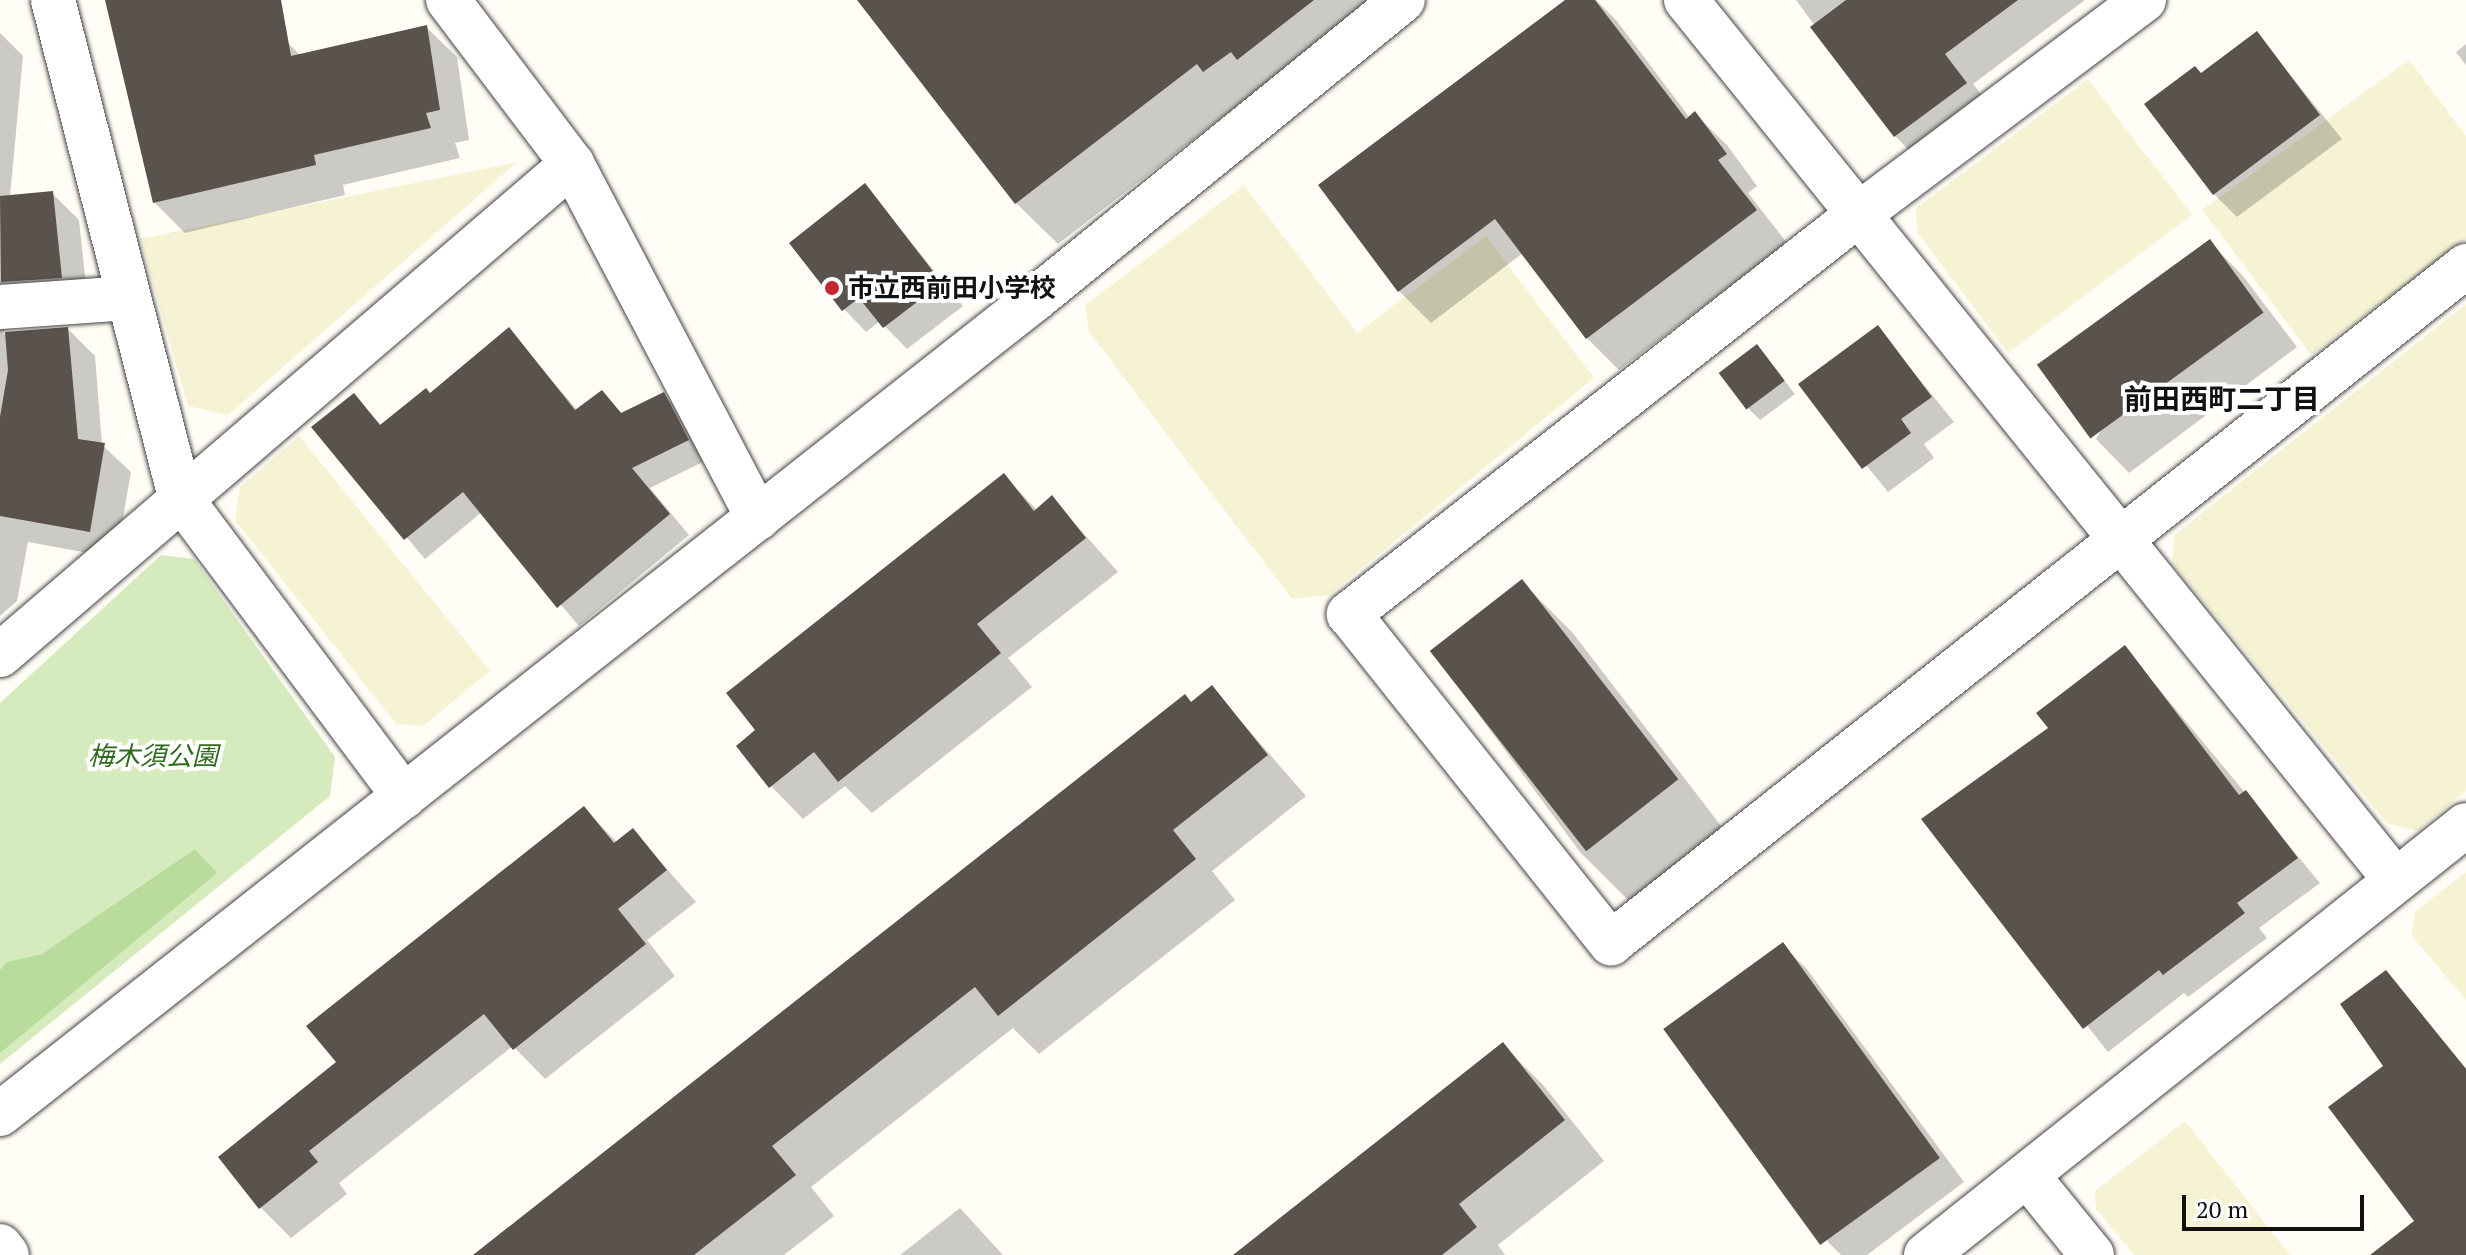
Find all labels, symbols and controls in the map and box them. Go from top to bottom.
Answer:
place label: 市立西前田小学校 [848,272,1056,304]
marker: 市立西前田小学校 [823,279,841,297]
district label: 前田西町二丁目 [2124,382,2320,416]
park label: 梅木須公園 [88,740,218,772]
scale bar [2186,1179,2368,1229]
text: 20 m [2196,1193,2248,1225]

